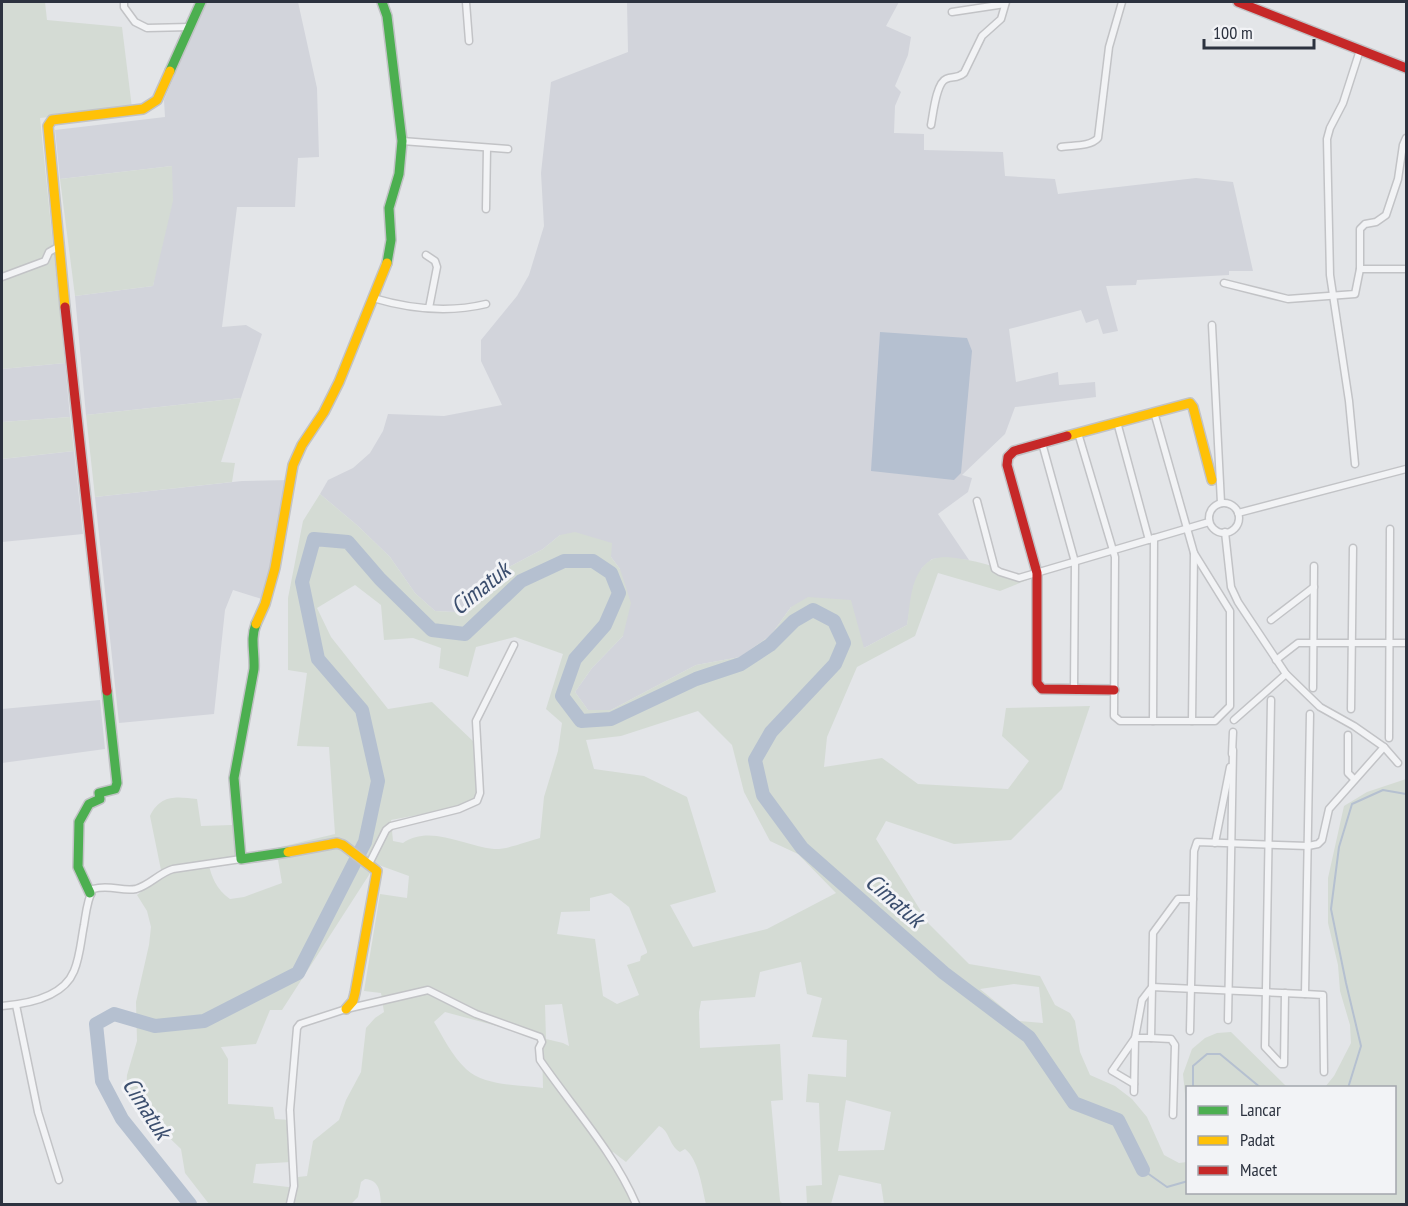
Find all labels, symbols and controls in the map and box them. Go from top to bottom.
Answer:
scale bar [1204,12,1314,50]
text: 100 m [1213,21,1253,44]
water label: Cimatuk [444,553,518,621]
water label: Cimatuk [859,866,933,936]
water label: Cimatuk [116,1071,180,1147]
legend [1186,1086,1396,1194]
text: Lancar [1240,1098,1281,1121]
text: Padat [1240,1128,1275,1151]
text: Macet [1240,1158,1277,1181]

